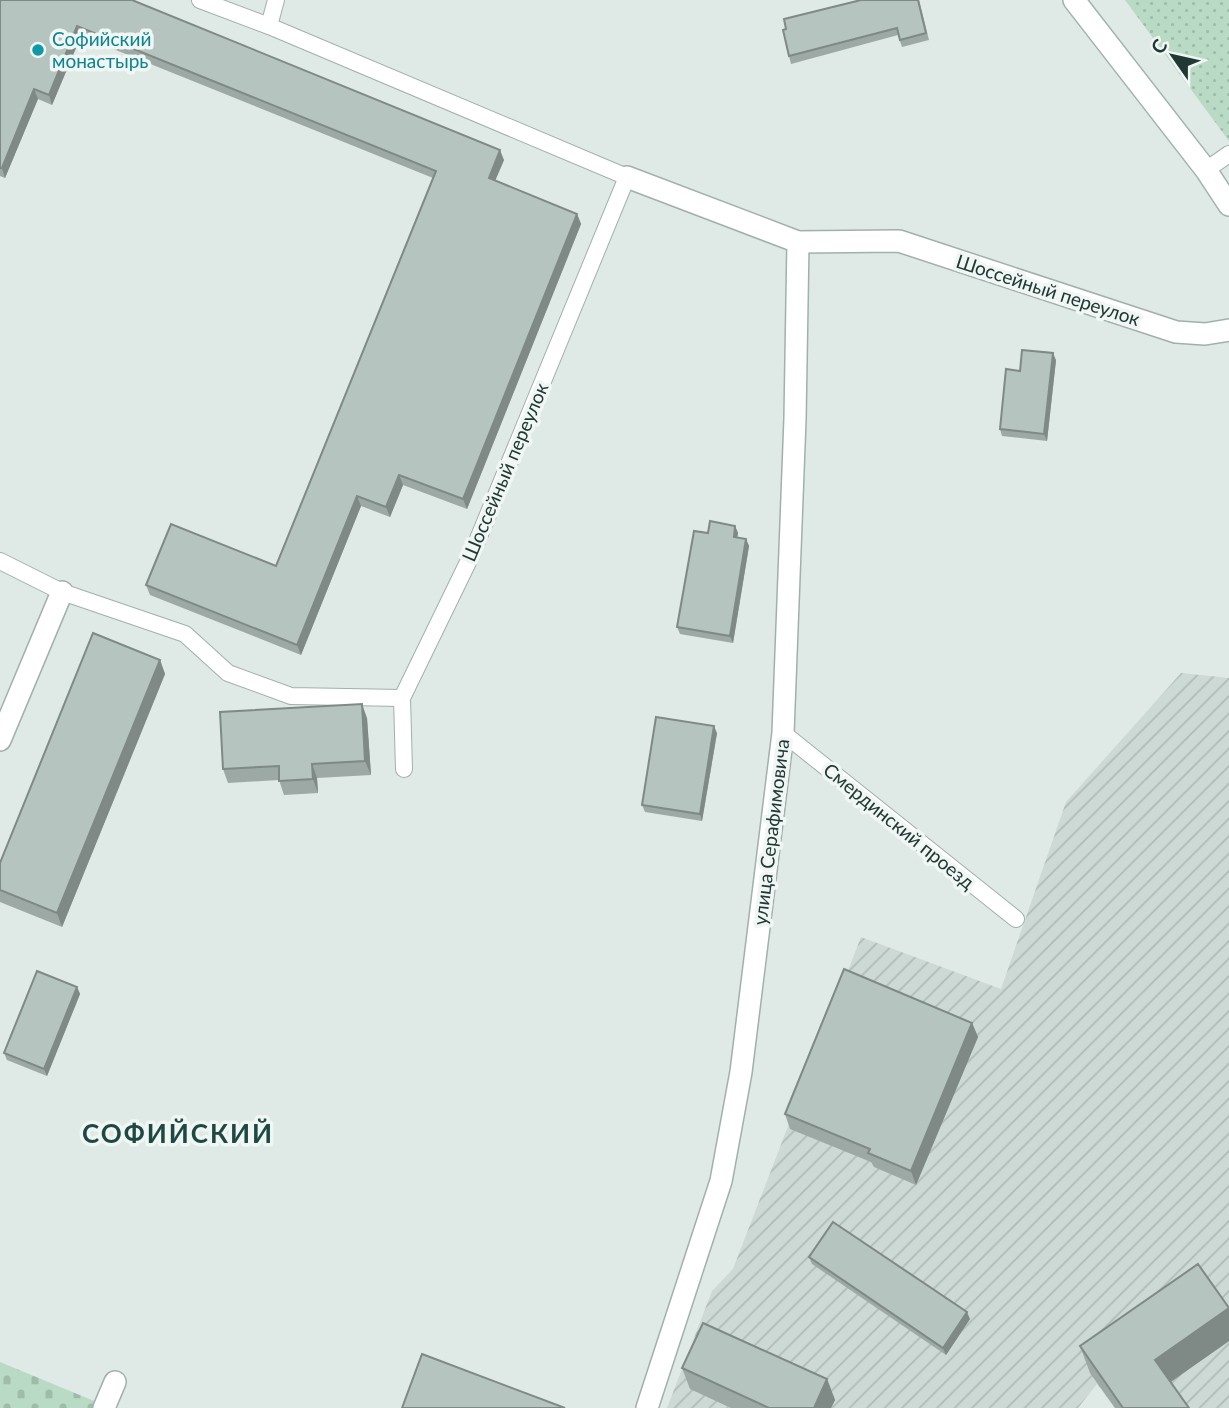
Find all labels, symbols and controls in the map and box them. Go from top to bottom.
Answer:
north arrow [1138,21,1208,91]
place label: Софийский монастырь [52,27,151,72]
text: С [1145,34,1172,58]
marker: Софийский монастырь [30,42,46,58]
street label: Шоссейный переулок [953,249,1143,330]
street label: Шоссейный переулок [457,379,553,565]
street label: улица Серафимовича [748,737,793,926]
street label: Смердинский проезд [819,758,980,894]
district label: СОФИЙСКИЙ [82,1117,274,1149]

